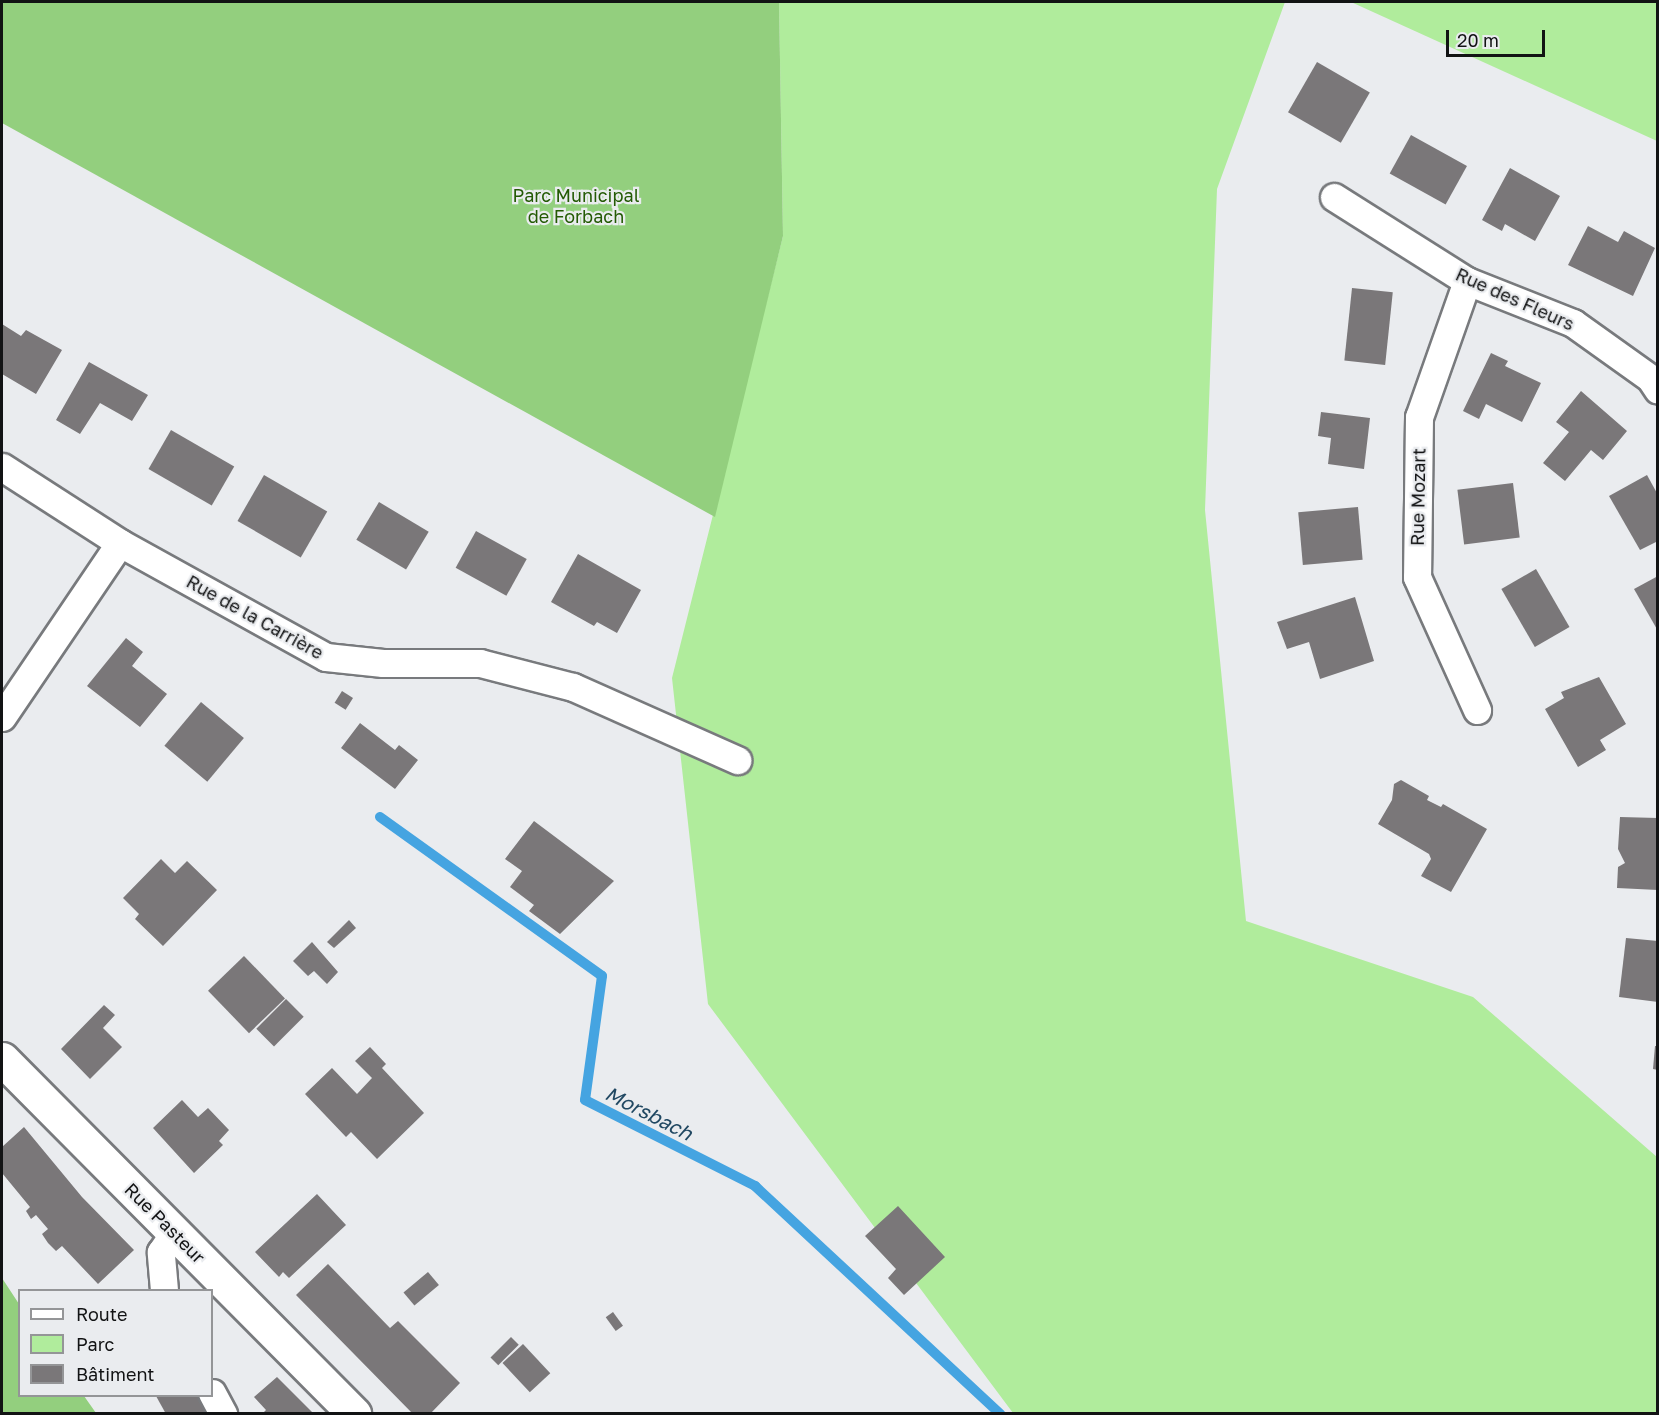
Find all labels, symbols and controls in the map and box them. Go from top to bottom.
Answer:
scale bar [1449,18,1548,56]
text: 20 m [1457,29,1499,51]
park label: Parc Municipal de Forbach [513,185,639,228]
street label: Rue des Fleurs [1452,263,1578,335]
street label: Rue Mozart [1406,448,1430,546]
street label: Rue de la Carrière [183,570,327,664]
water label: Morsbach [601,1081,697,1145]
street label: Rue Pasteur [120,1178,210,1268]
legend [18,1289,213,1397]
text: Route [76,1303,127,1325]
text: Parc [76,1333,114,1355]
text: Bâtiment [76,1363,155,1385]

